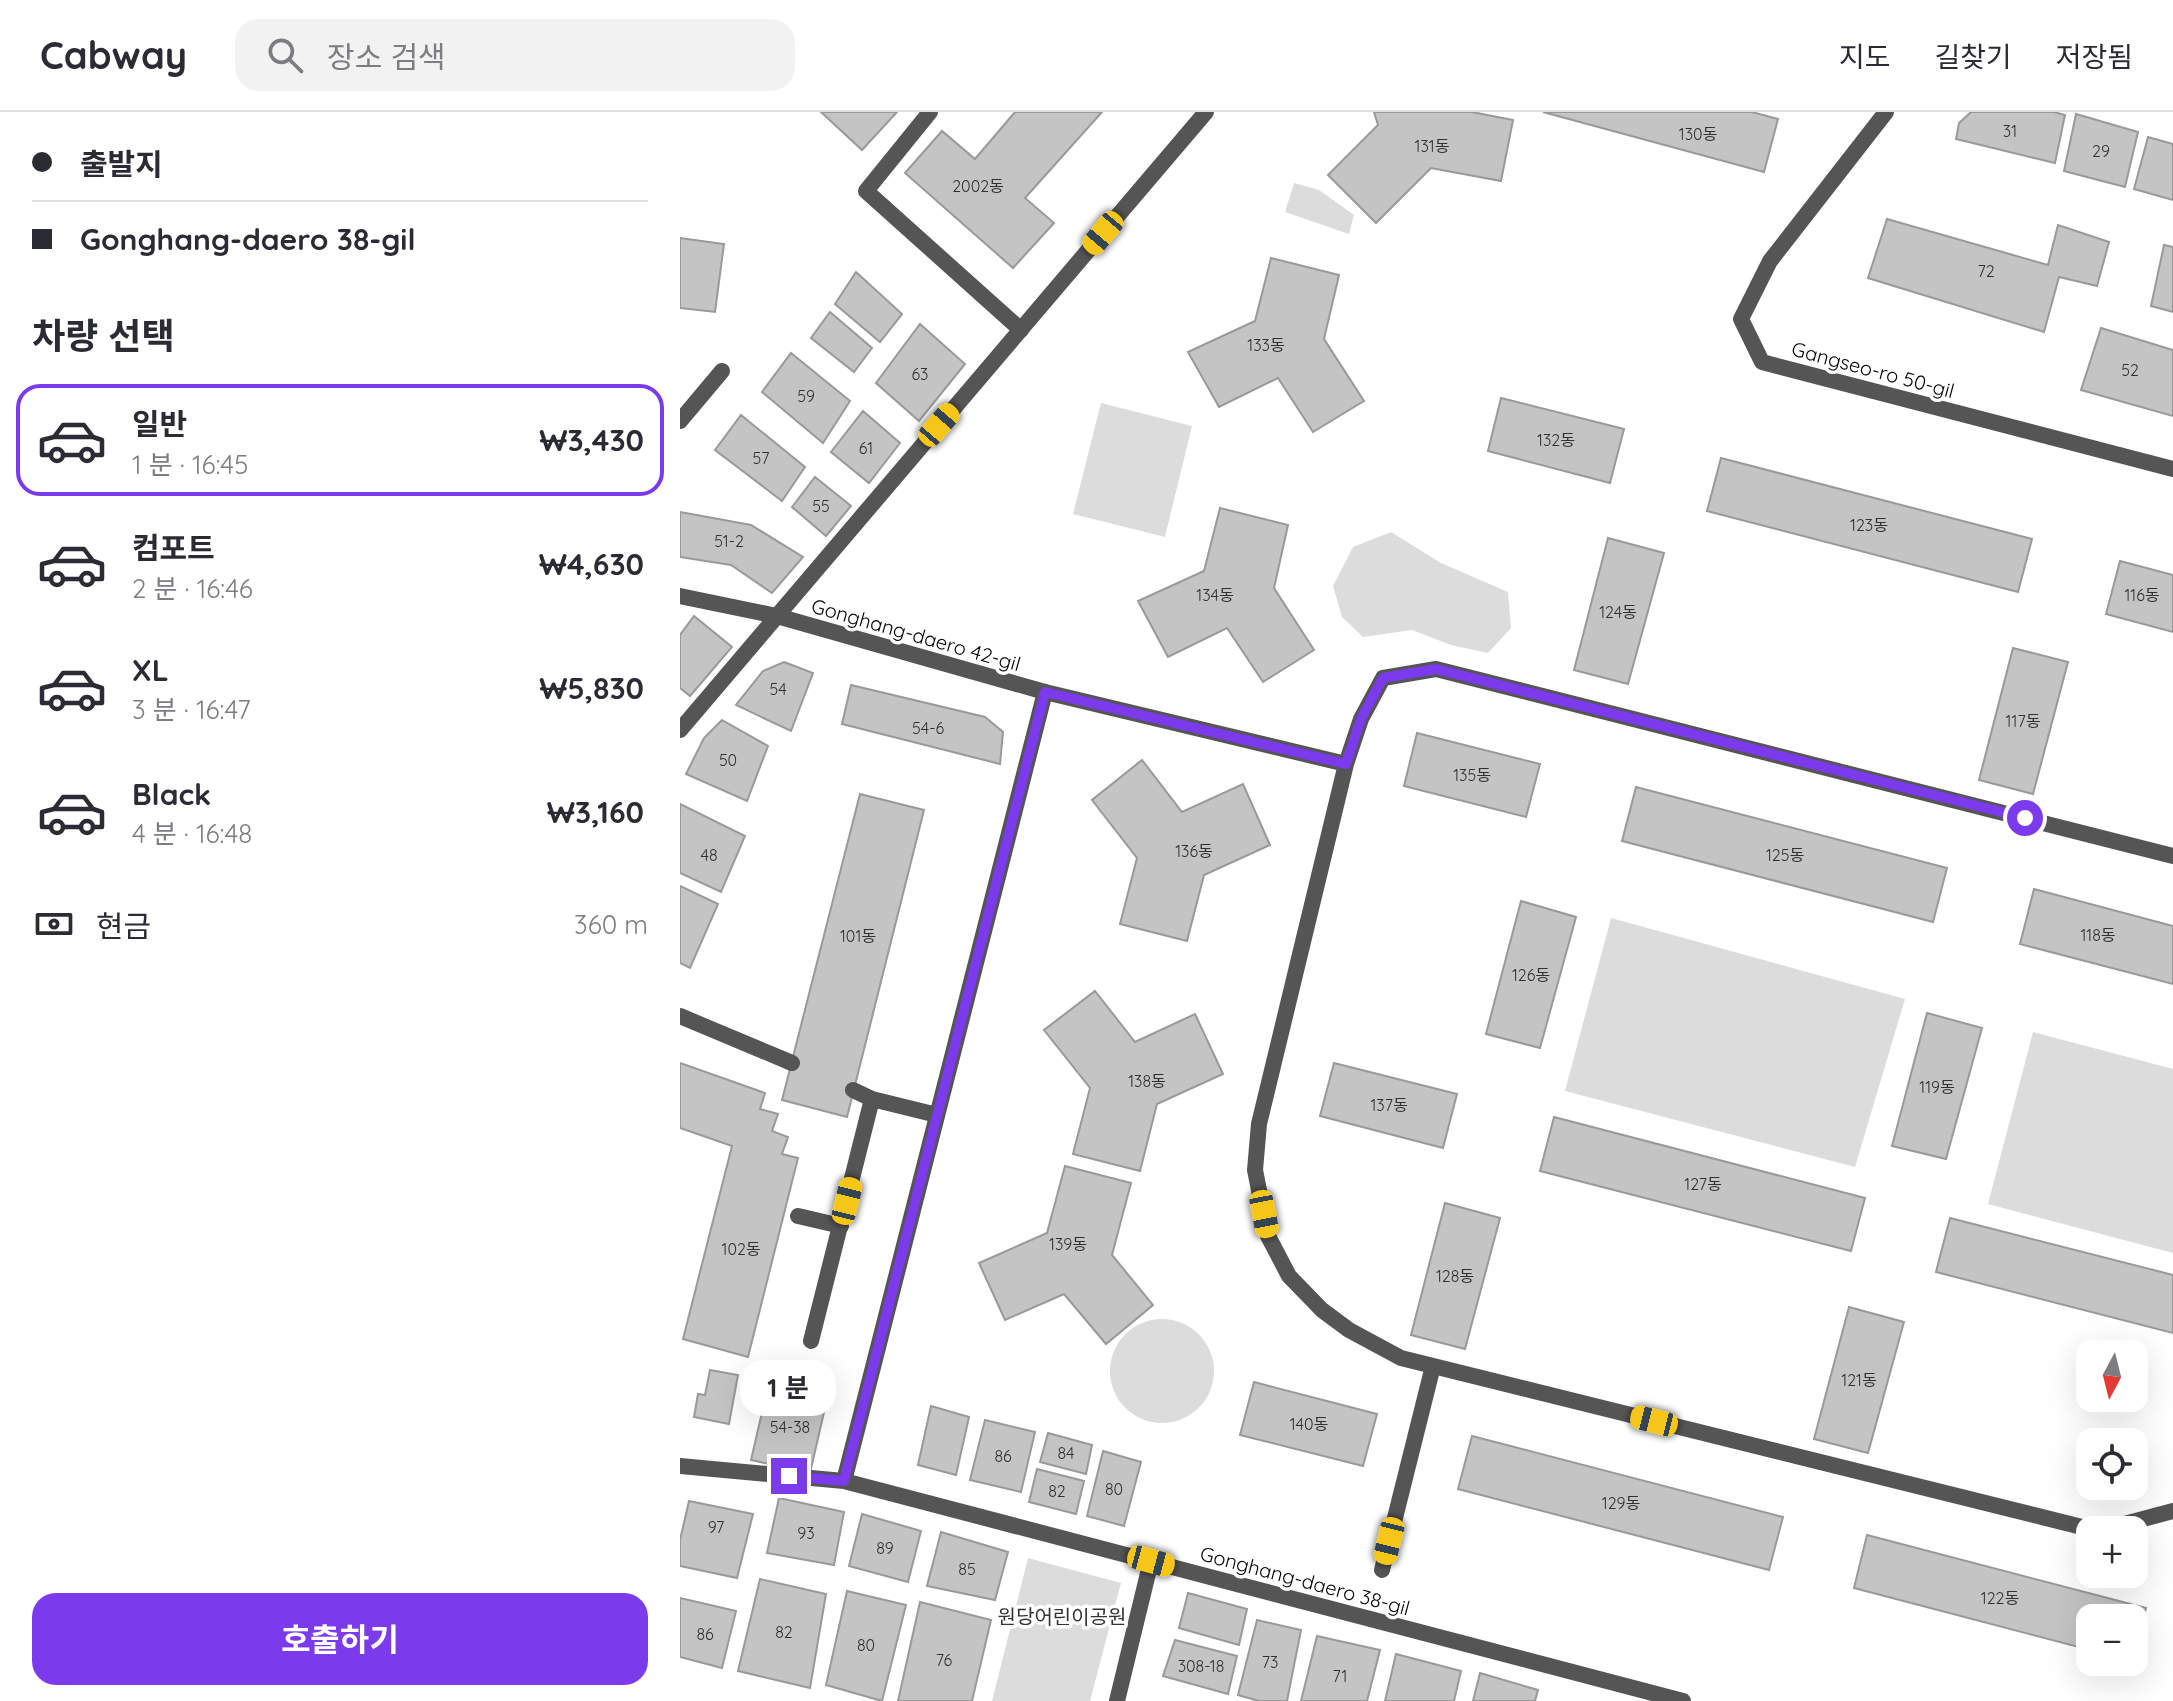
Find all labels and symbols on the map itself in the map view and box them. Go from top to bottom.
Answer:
house number: 31 [2003,121,2017,141]
house number: 130동 [1679,124,1718,144]
house number: 131동 [1415,136,1450,156]
house number: 29 [2092,141,2110,161]
house number: 2002동 [952,176,1004,196]
car [1078,207,1128,259]
house number: 72 [1977,261,1995,281]
house number: 133동 [1247,335,1285,355]
street label: Gangseo-ro 50-gil [1789,336,1957,403]
house number: 52 [2121,360,2139,380]
house number: 63 [912,364,929,384]
house number: 59 [797,386,815,406]
car [914,399,964,451]
house number: 132동 [1537,430,1575,450]
house number: 61 [859,438,873,458]
house number: 57 [753,448,769,468]
house number: 55 [812,496,830,516]
house number: 123동 [1850,515,1888,535]
house number: 51-2 [714,531,744,551]
house number: 134동 [1196,585,1234,605]
house number: 116동 [2124,585,2160,605]
street label: Gonghang-daero 42-gil [809,593,1024,676]
house number: 124동 [1599,602,1637,622]
house number: 54 [769,679,787,699]
house number: 117동 [2006,711,2041,731]
house number: 54-6 [912,718,944,738]
house number: 50 [719,750,737,770]
house number: 135동 [1453,765,1491,785]
route start [2007,800,2043,836]
house number: 136동 [1175,841,1213,861]
house number: 48 [700,845,718,865]
house number: 125동 [1766,845,1804,865]
house number: 118동 [2080,925,2116,945]
house number: 101동 [840,926,876,946]
house number: 126동 [1512,965,1550,985]
house number: 138동 [1128,1071,1166,1091]
house number: 119동 [1919,1077,1955,1097]
house number: 137동 [1370,1095,1408,1115]
house number: 127동 [1684,1174,1722,1194]
car [830,1175,864,1227]
car [1248,1188,1280,1240]
house number: 139동 [1049,1234,1087,1254]
house number: 102동 [721,1239,761,1259]
house number: 128동 [1436,1266,1474,1286]
north arrow [2076,1340,2148,1412]
callout: 1 분 [741,1360,837,1416]
house number: 121동 [1841,1370,1877,1390]
car [1628,1404,1680,1438]
house number: 140동 [1290,1414,1328,1434]
house number: 54-38 [770,1417,810,1437]
house number: 84 [1057,1443,1075,1463]
house number: 86 [994,1446,1012,1466]
route end [771,1458,807,1494]
house number: 80 [1105,1479,1123,1499]
house number: 82 [1048,1481,1066,1501]
house number: 129동 [1602,1493,1640,1513]
car [1372,1515,1406,1567]
house number: 97 [708,1517,724,1537]
house number: 93 [797,1523,815,1543]
house number: 89 [876,1538,894,1558]
street label: Gonghang-daero 38-gil [1198,1540,1413,1621]
car [1125,1543,1177,1579]
house number: 85 [958,1559,976,1579]
house number: 122동 [1981,1588,2019,1608]
park label: 원당어린이공원 [998,1604,1126,1629]
house number: 82 [775,1622,793,1642]
house number: 86 [696,1624,714,1644]
house number: 80 [857,1635,875,1655]
house number: 76 [936,1650,953,1670]
house number: 73 [1262,1652,1278,1672]
house number: 308-18 [1178,1656,1224,1676]
house number: 71 [1333,1666,1347,1686]

